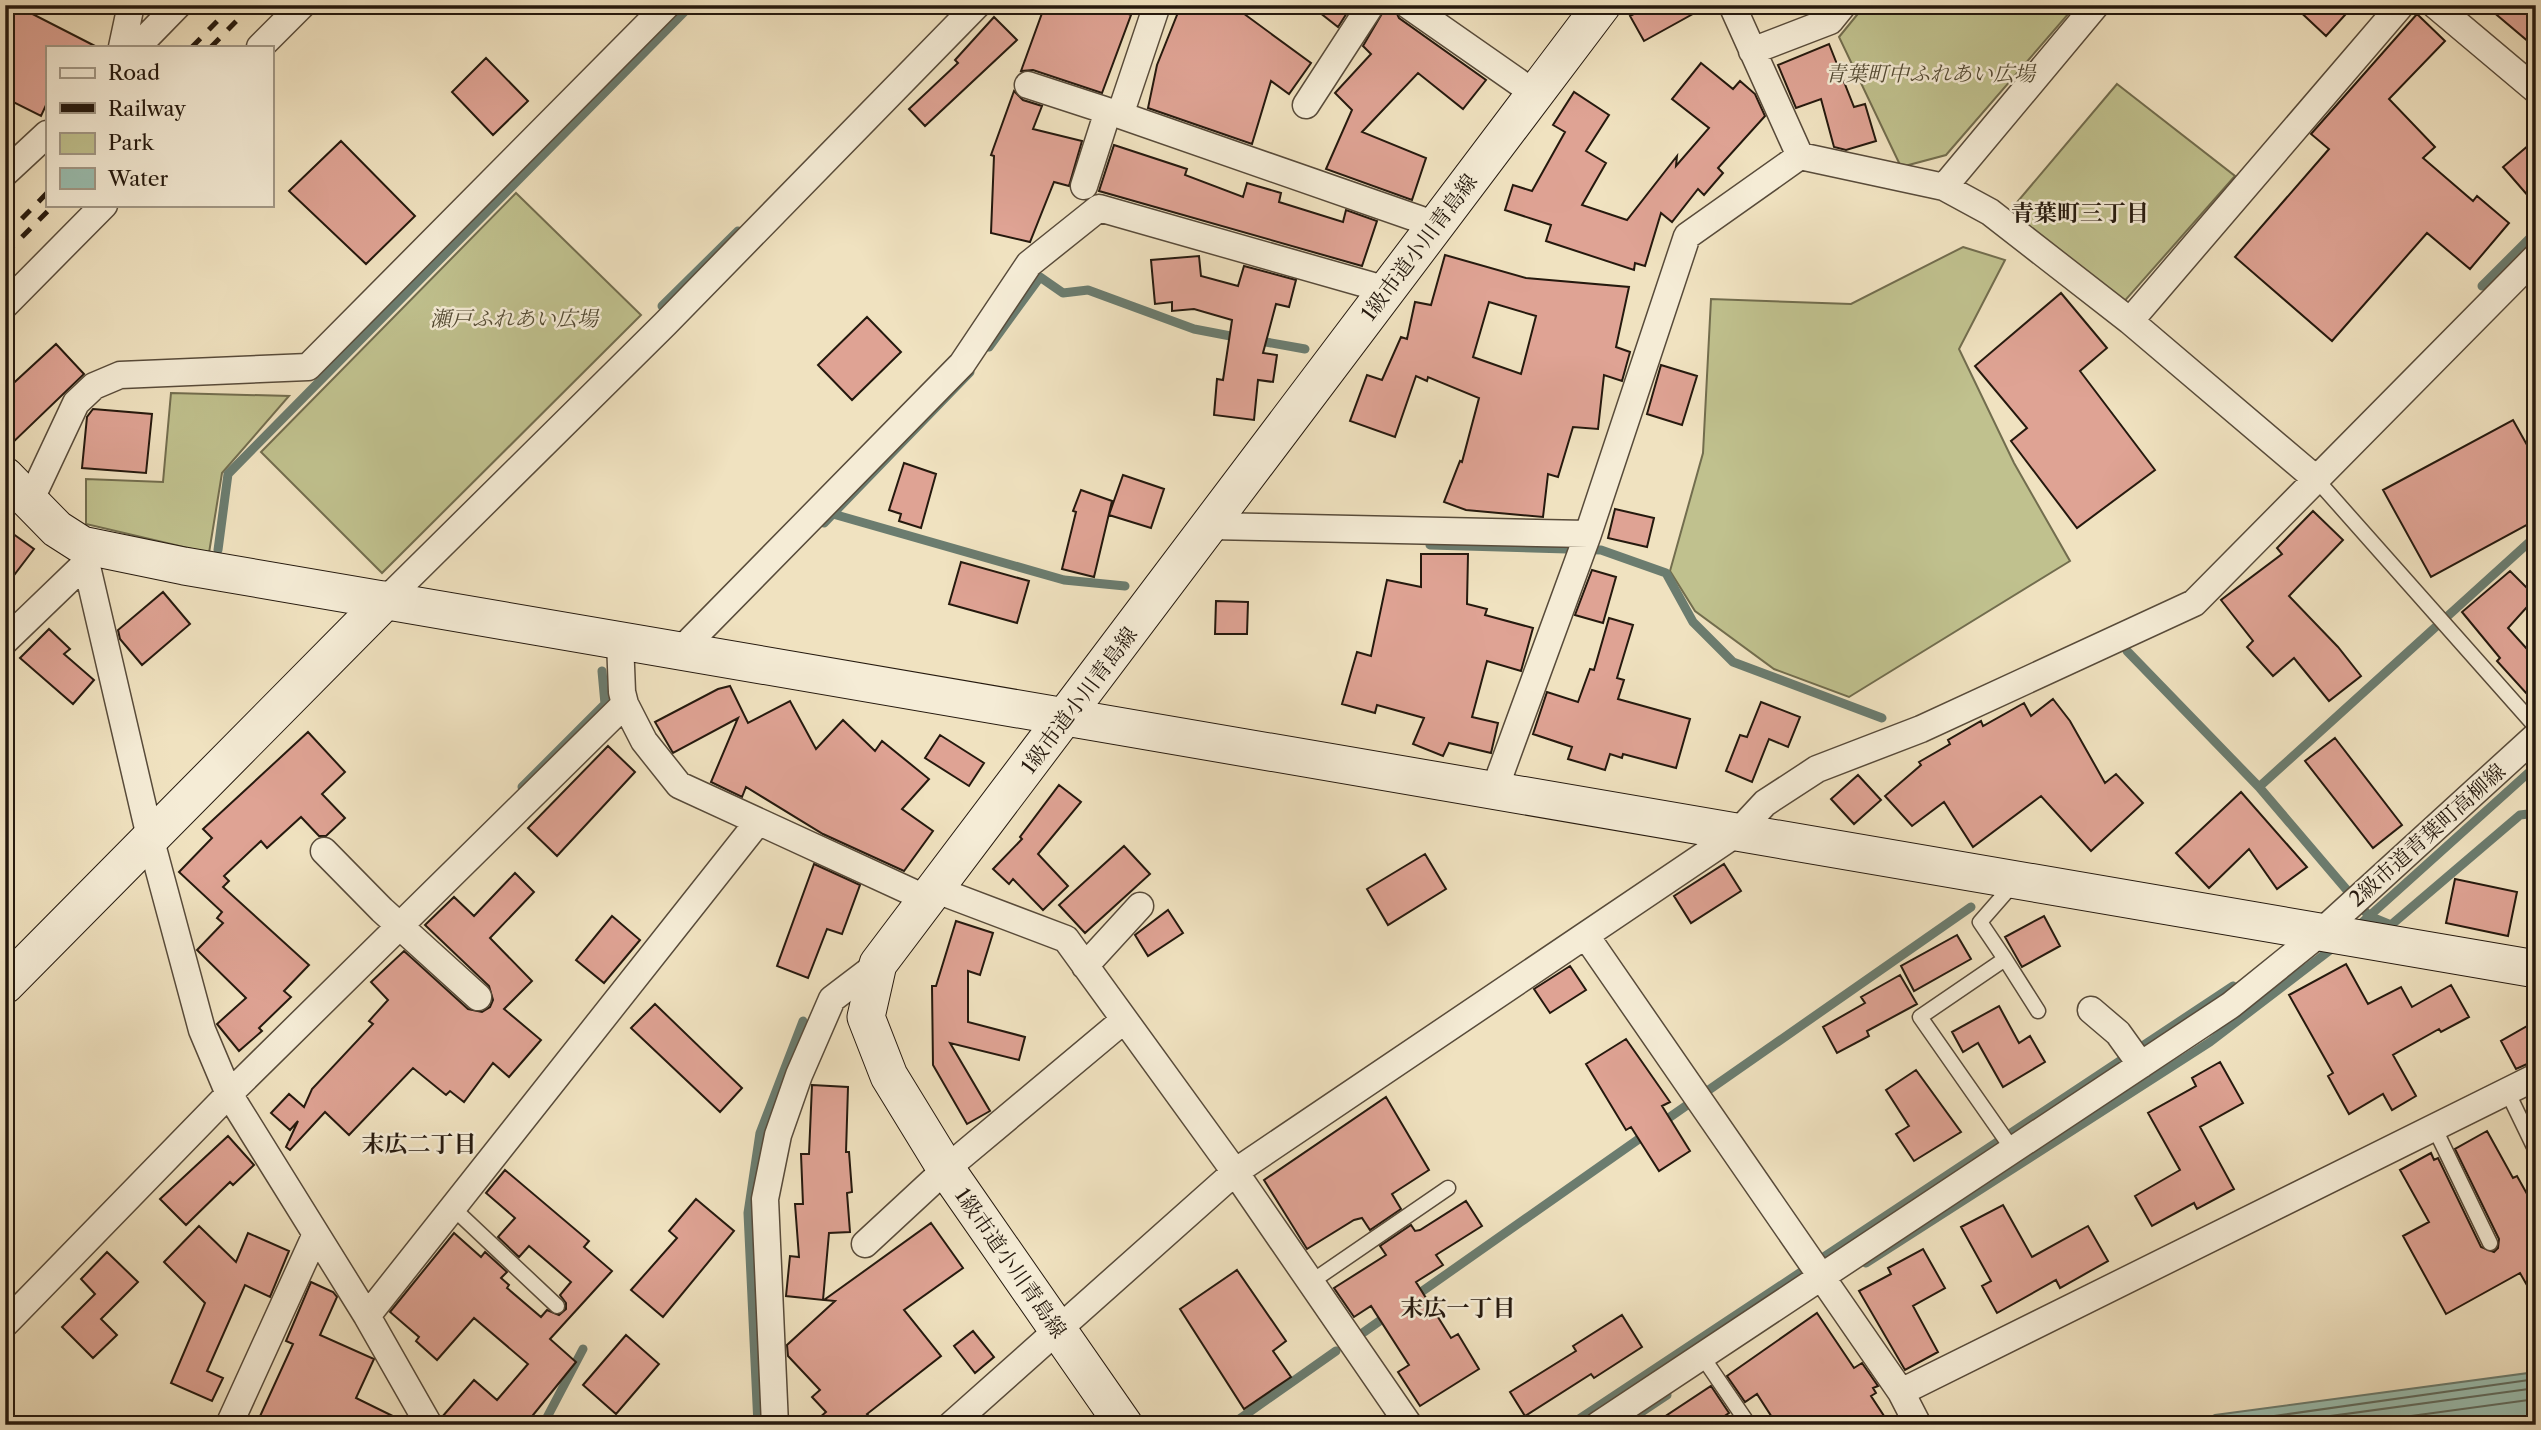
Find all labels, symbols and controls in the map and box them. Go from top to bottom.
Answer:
legend [46,46,273,206]
text: Road [108,60,160,85]
park label: 青葉町中ふれあい広場 [1825,61,2037,86]
text: Railway [108,96,186,121]
text: Park [108,130,154,155]
text: Water [107,166,168,191]
street label: 1級市道小川青島線 [1356,169,1482,325]
district label: 青葉町三丁目 [2011,199,2149,227]
park label: 瀬戸ふれあい広場 [430,306,600,331]
street label: 1級市道小川青島線 [1016,622,1142,778]
street label: 2級市道青葉町高柳線 [2344,758,2510,912]
district label: 末広二丁目 [362,1130,477,1158]
street label: 1級市道小川青島線 [950,1183,1072,1343]
district label: 末広一丁目 [1401,1294,1516,1322]

